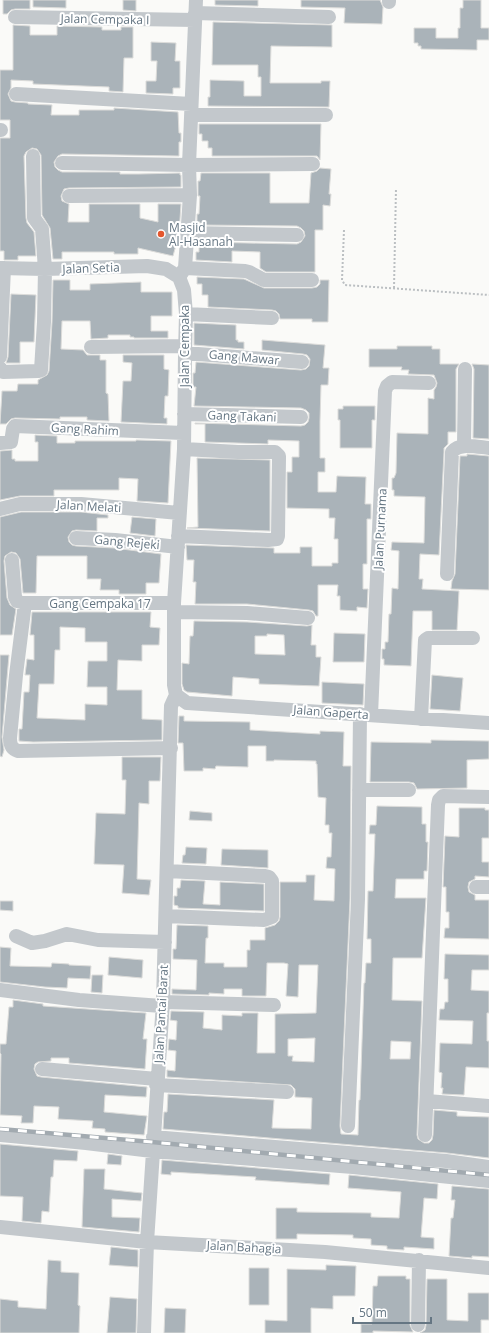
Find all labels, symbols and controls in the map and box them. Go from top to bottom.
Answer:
street label: Jalan Cempaka I [59,10,150,28]
place label: Masjid Al-Hasanah [169,219,233,250]
marker: Masjid Al-Hasanah [156,229,166,239]
street label: Jalan Setia [61,259,120,278]
street label: Jalan Cempaka [176,305,193,388]
street label: Gang Mawar [208,345,280,369]
street label: Gang Takani [207,406,277,426]
street label: Gang Rahim [51,419,119,439]
street label: Jalan Purnama [369,488,391,571]
street label: Jalan Melati [55,496,122,516]
street label: Gang Rejeki [94,531,160,553]
street label: Gang Cempaka 17 [49,595,151,612]
street label: Jalan Gaperta [292,701,369,723]
street label: Jalan Pantai Barat [150,964,172,1065]
street label: Jalan Bahagia [205,1237,282,1257]
scale bar [353,1299,431,1325]
text: 50 m [359,1304,387,1321]

